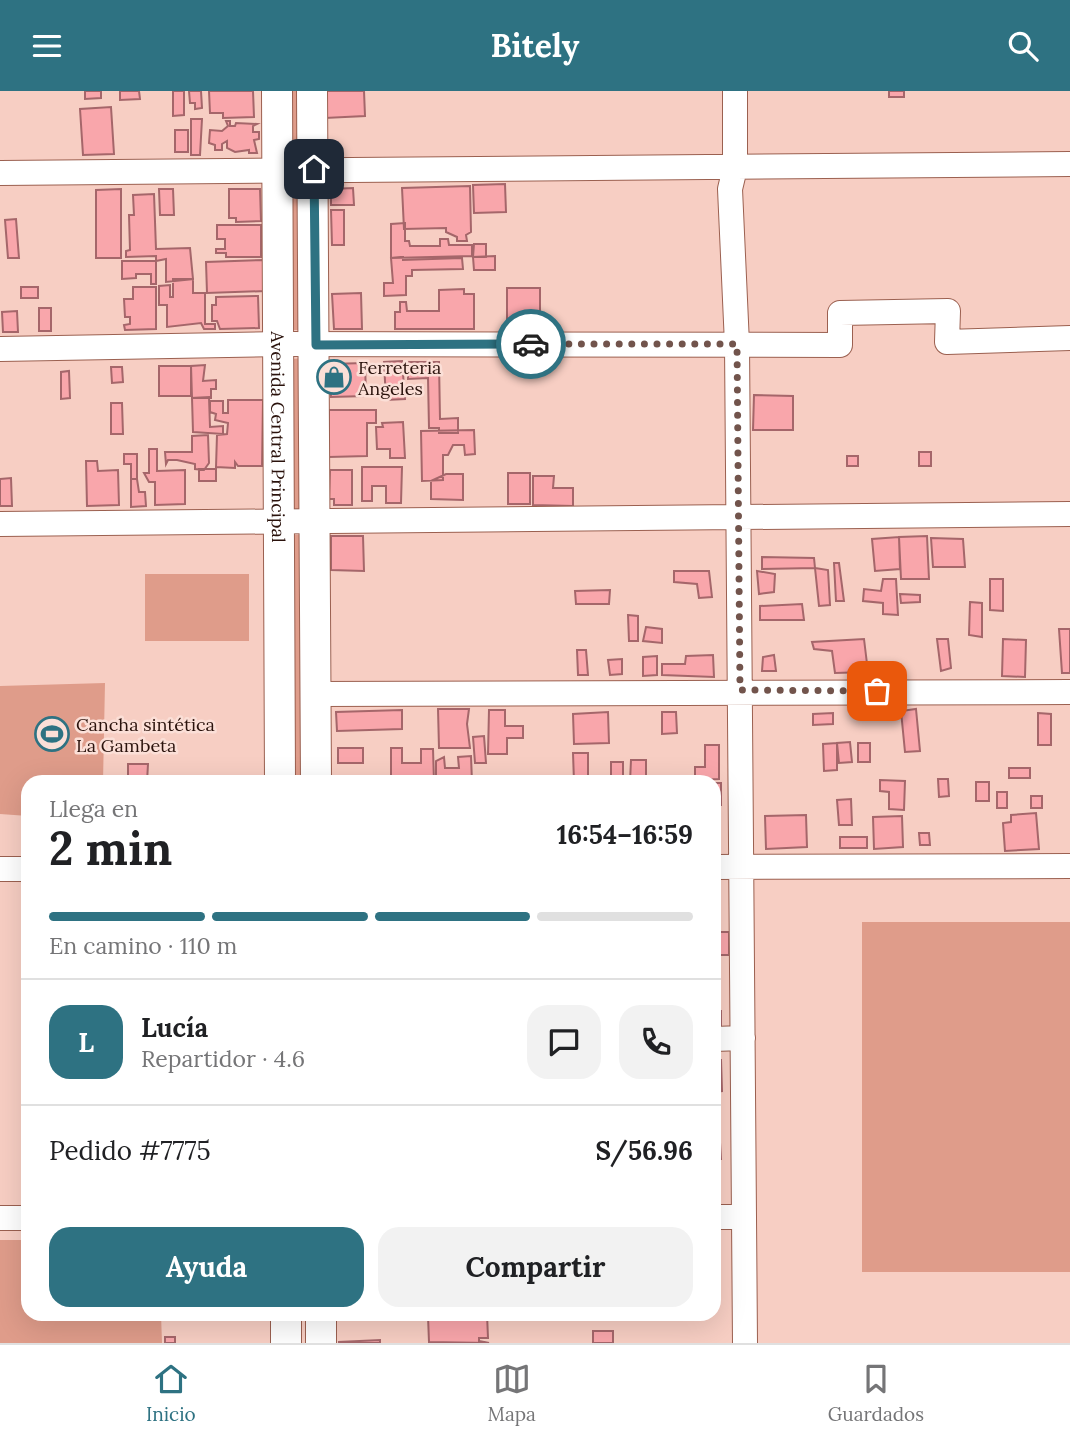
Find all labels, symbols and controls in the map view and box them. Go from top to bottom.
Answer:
text: Bitely [491,25,579,66]
icon: menu [28,27,66,65]
icon: search [1004,27,1042,65]
pin [284,139,344,199]
icon: home [295,150,333,188]
courier [496,309,566,379]
icon: car [512,325,550,363]
street label: Avenida Central Principal [267,330,290,543]
place label: Ferreteria Angeles [357,356,441,400]
shop icon: Ferreteria Angeles [315,358,353,396]
pin [847,661,907,721]
icon: bag [858,672,896,710]
place label: Cancha sintética La Gambeta [76,713,215,757]
sports icon: Cancha sintética La Gambeta [33,715,71,753]
text: Llega en [49,794,138,823]
text: 16:54–16:59 [557,818,693,851]
text: 2 min [49,819,172,878]
text: En camino · 110 m [49,931,237,960]
button: chat [527,1005,601,1079]
button: phone [619,1005,693,1079]
text: Lucía [141,1011,208,1044]
text: L [78,1026,94,1059]
text: Repartidor · 4.6 [141,1044,305,1073]
text: Pedido #7775 [49,1134,211,1167]
text: S/56.96 [595,1134,693,1167]
button: Ayuda [49,1227,364,1307]
button: Compartir [378,1227,693,1307]
tab: Inicio [146,1360,196,1426]
tab: Mapa [488,1360,536,1426]
tab: Guardados [828,1360,924,1426]

